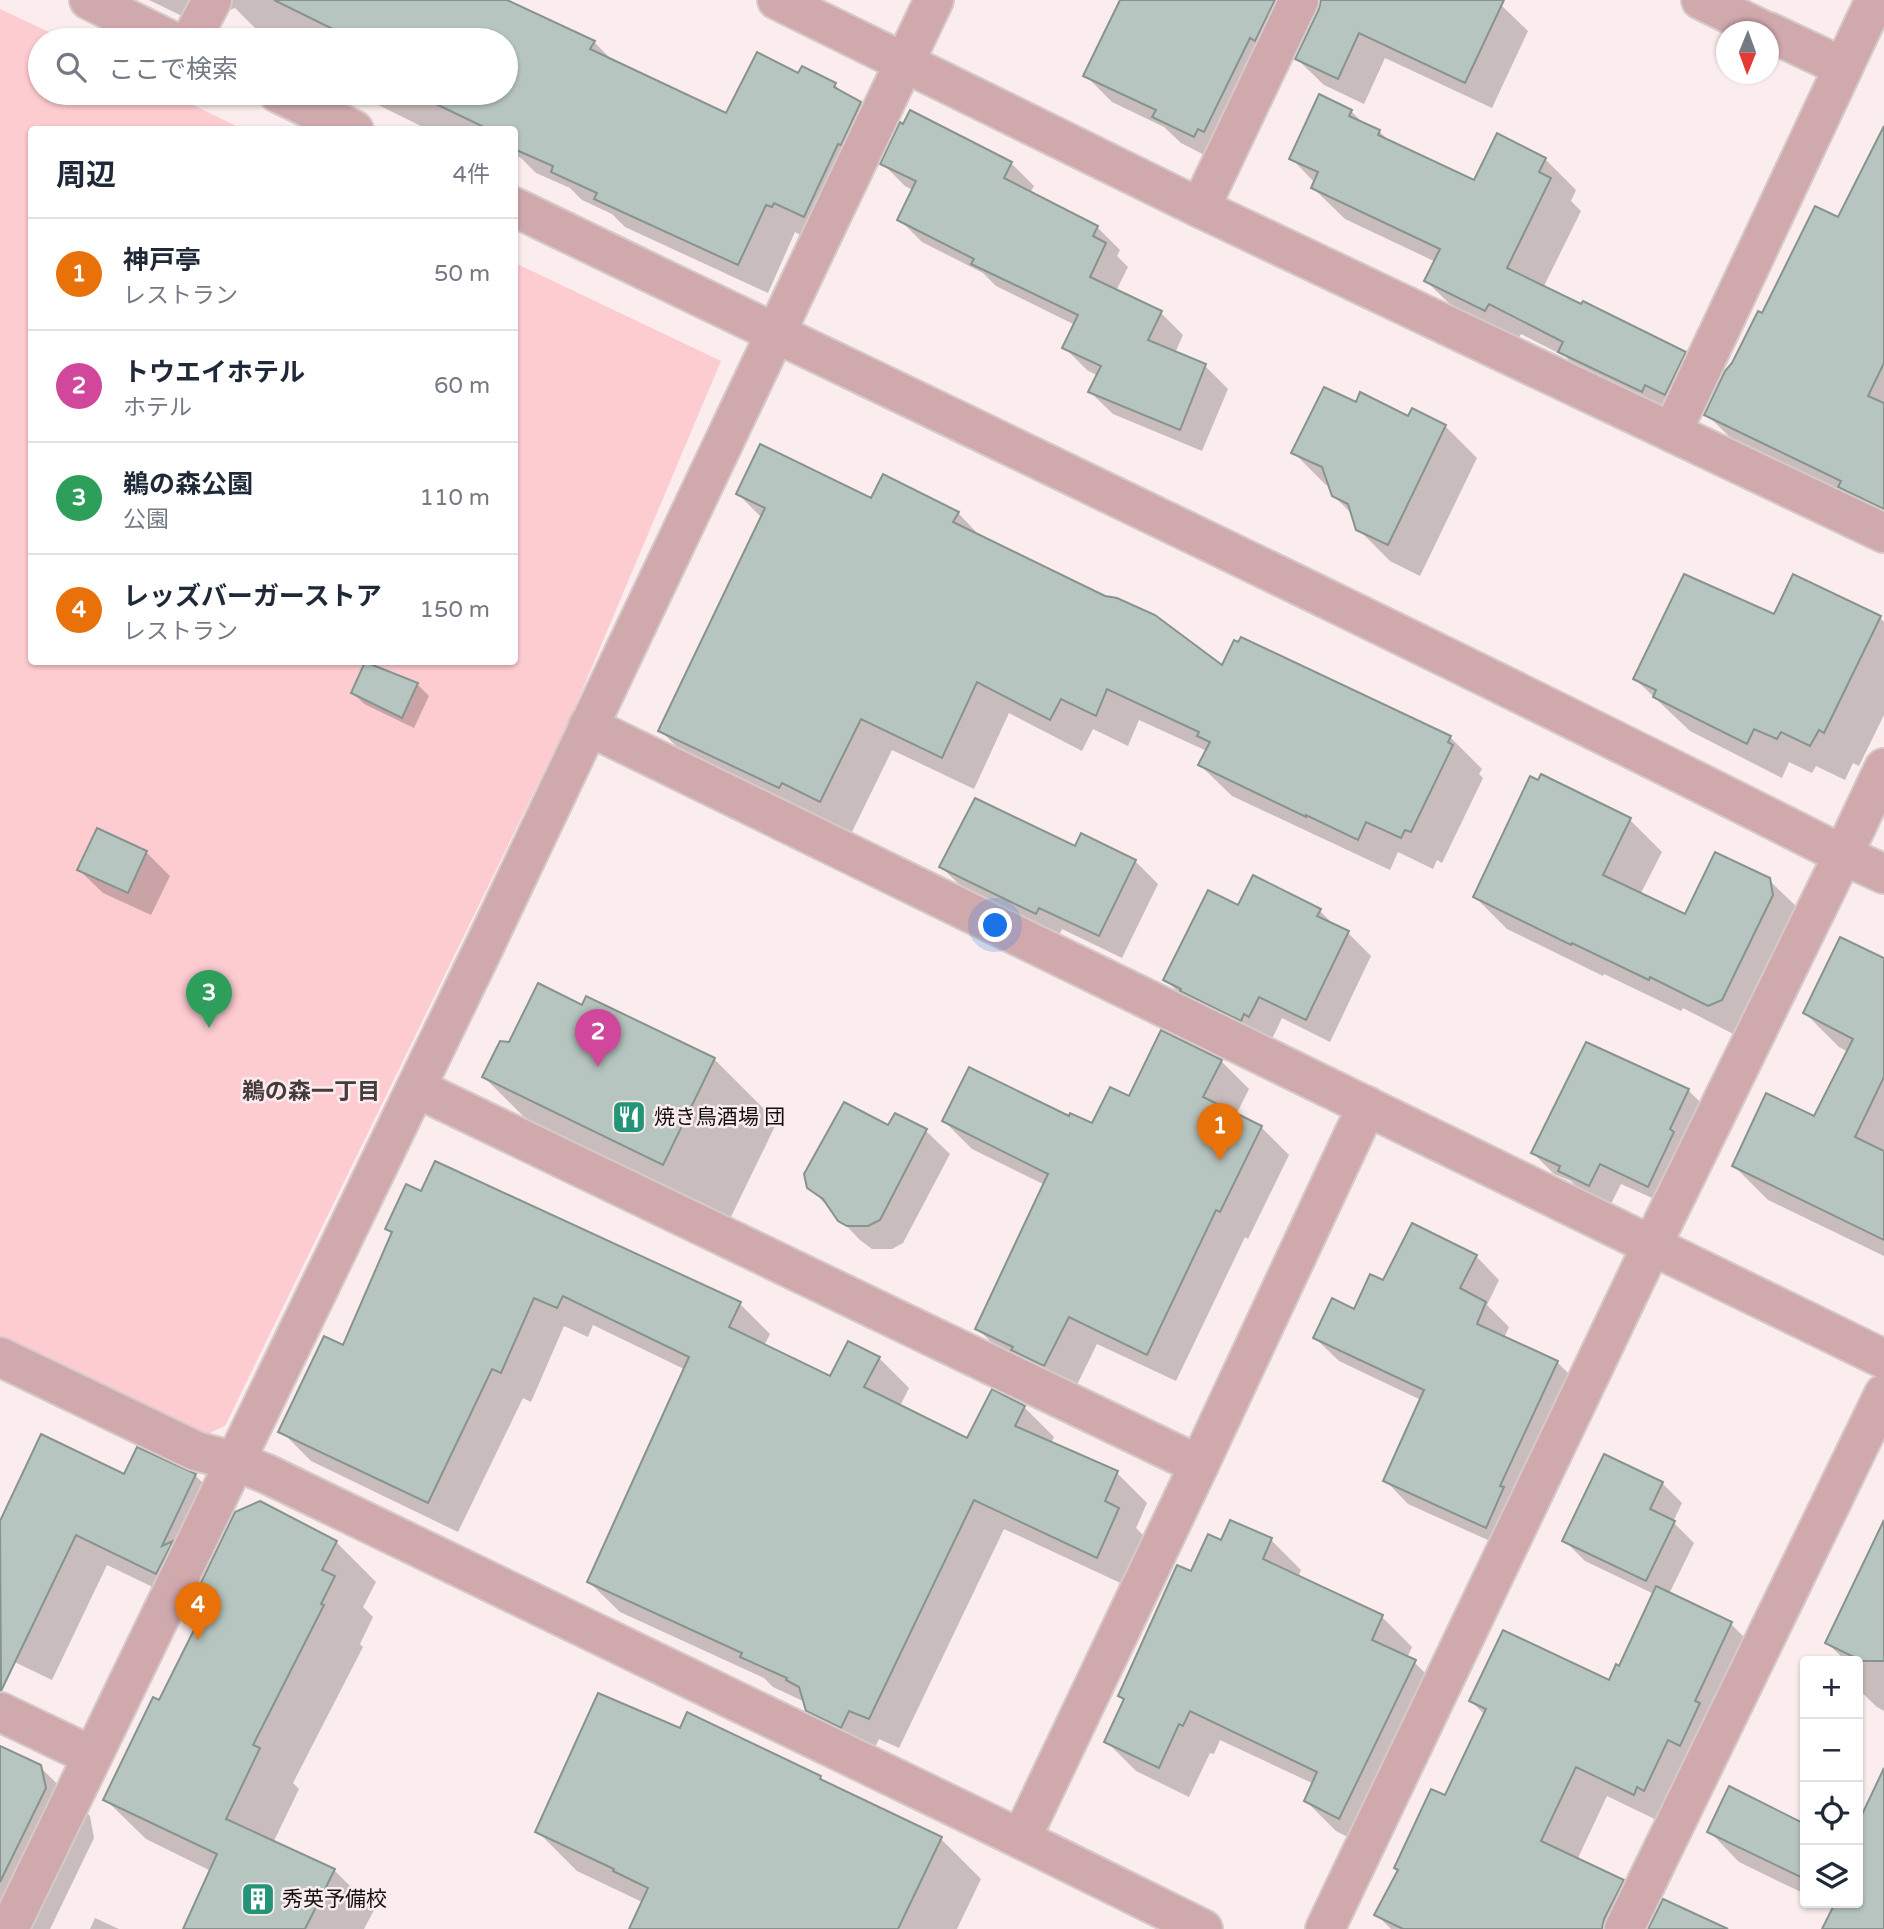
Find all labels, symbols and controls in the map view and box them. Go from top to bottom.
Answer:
north arrow [1716,21,1779,84]
search box [28,28,518,105]
icon: search [52,48,90,86]
text: ここで検索 [108,54,238,85]
text: 周辺 [56,157,116,194]
text: 4件 [453,161,490,189]
text: 神戸亭 [123,245,201,276]
text: 1 [72,260,86,288]
text: 50 m [434,260,490,288]
text: レストラン [123,282,238,310]
text: トウエイホテル [123,357,305,388]
text: 2 [72,372,86,400]
text: 60 m [434,372,490,400]
text: ホテル [123,394,192,422]
text: 鵜の森公園 [123,469,253,500]
text: 3 [72,484,86,512]
text: 110 m [420,484,490,512]
text: 公園 [123,506,169,534]
text: レッズバーガーストア [123,581,382,612]
text: 4 [72,596,86,624]
text: 150 m [420,596,490,624]
text: レストラン [123,618,238,646]
your location [978,908,1012,942]
pin: 3 [186,970,232,1028]
pin: 2 [575,1009,621,1067]
district label: 鵜の森一丁目 [242,1078,380,1106]
restaurant icon: 焼き鳥酒場 団 [610,1098,648,1136]
pin: 1 [1197,1103,1243,1161]
place label: 焼き鳥酒場 団 [654,1105,785,1130]
pin: 4 [175,1582,221,1640]
map controls [1800,1656,1863,1908]
button: + [1800,1656,1863,1719]
button: − [1800,1719,1863,1782]
button: locate [1800,1782,1863,1845]
button: layers [1800,1845,1863,1908]
building icon: 秀英予備校 [239,1880,277,1918]
place label: 秀英予備校 [282,1887,387,1912]

